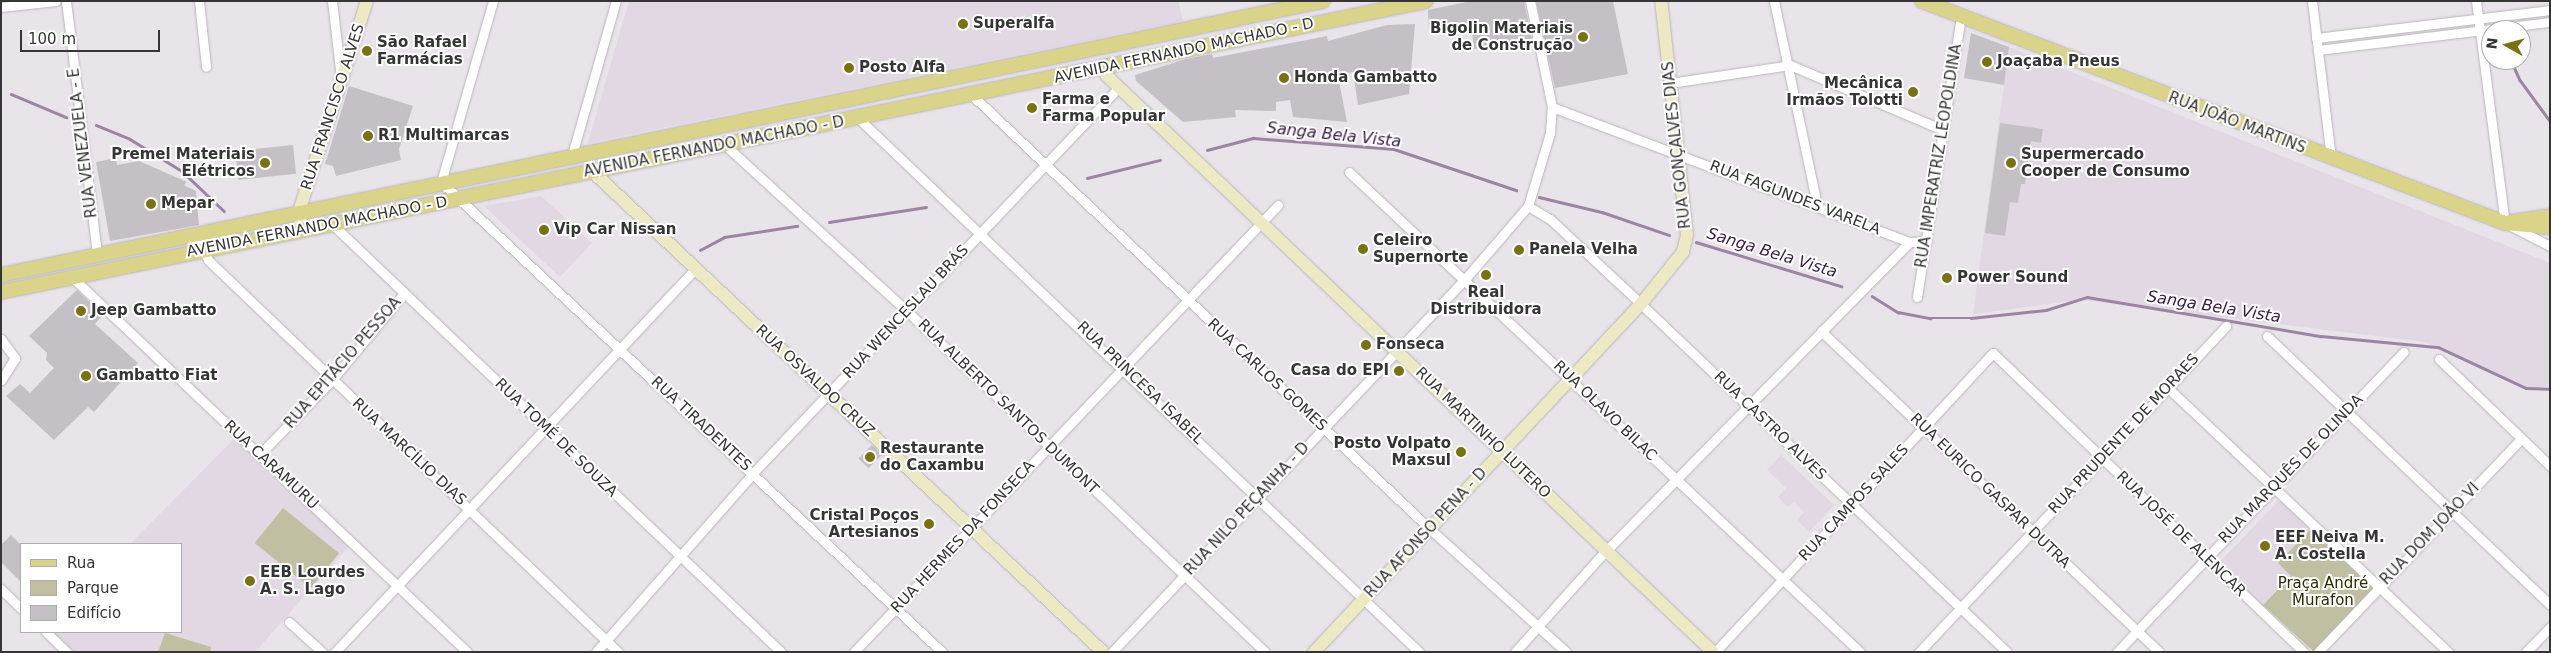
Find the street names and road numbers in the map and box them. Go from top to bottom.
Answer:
street label: AVENIDA FERNANDO MACHADO - D [1052,15,1316,87]
street label: RUA FRANCISCO ALVES [298,21,368,193]
street label: RUA IMPERATRIZ LEOPOLDINA [1912,43,1966,269]
street label: RUA GONÇALVES DIAS [1659,60,1695,230]
street label: RUA VENEZUELA - E [65,67,101,219]
street label: RUA JOÃO MARTINS [2166,88,2308,158]
street label: AVENIDA FERNANDO MACHADO - D [582,113,846,181]
street label: RUA FAGUNDES VARELA [1707,157,1883,239]
street label: AVENIDA FERNANDO MACHADO - D [185,193,449,261]
street label: RUA WENCESLAU BRÁS [839,241,973,383]
street label: RUA EPITÁCIO PESSOA [281,294,405,432]
street label: RUA CARLOS GOMES [1203,315,1331,435]
street label: RUA ALBERTO SANTOS DUMONT [914,316,1102,498]
street label: RUA PRINCESA ISABEL [1073,318,1207,448]
street label: RUA OSVALDO CRUZ [752,321,878,441]
street label: RUA PRUDENTE DE MORAES [2045,350,2203,518]
street label: RUA OLAVO BILAC [1550,357,1660,465]
street label: RUA MARTINHO LUTERO [1412,364,1554,502]
street label: RUA CASTRO ALVES [1710,368,1830,484]
street label: RUA TIRADENTES [647,373,755,475]
street label: RUA TOMÉ DE SOUZA [491,375,621,501]
street label: RUA MARQUÊS DE OLINDA [2215,391,2367,547]
street label: RUA MARCÍLIO DIAS [348,395,470,509]
street label: RUA EURICO GASPAR DUTRA [1906,410,2074,572]
street label: RUA CARAMURU [220,417,322,513]
street label: RUA NILO PEÇANHA - D [1181,439,1313,579]
street label: RUA CAMPOS SALES [1795,441,1913,565]
street label: RUA HERMES DA FONSECA [888,457,1038,617]
street label: RUA AFONSO PENA - D [1361,464,1491,602]
street label: RUA JOSÉ DE ALENCAR [2113,468,2249,600]
street label: RUA DOM JOÃO VI [2377,479,2483,589]

